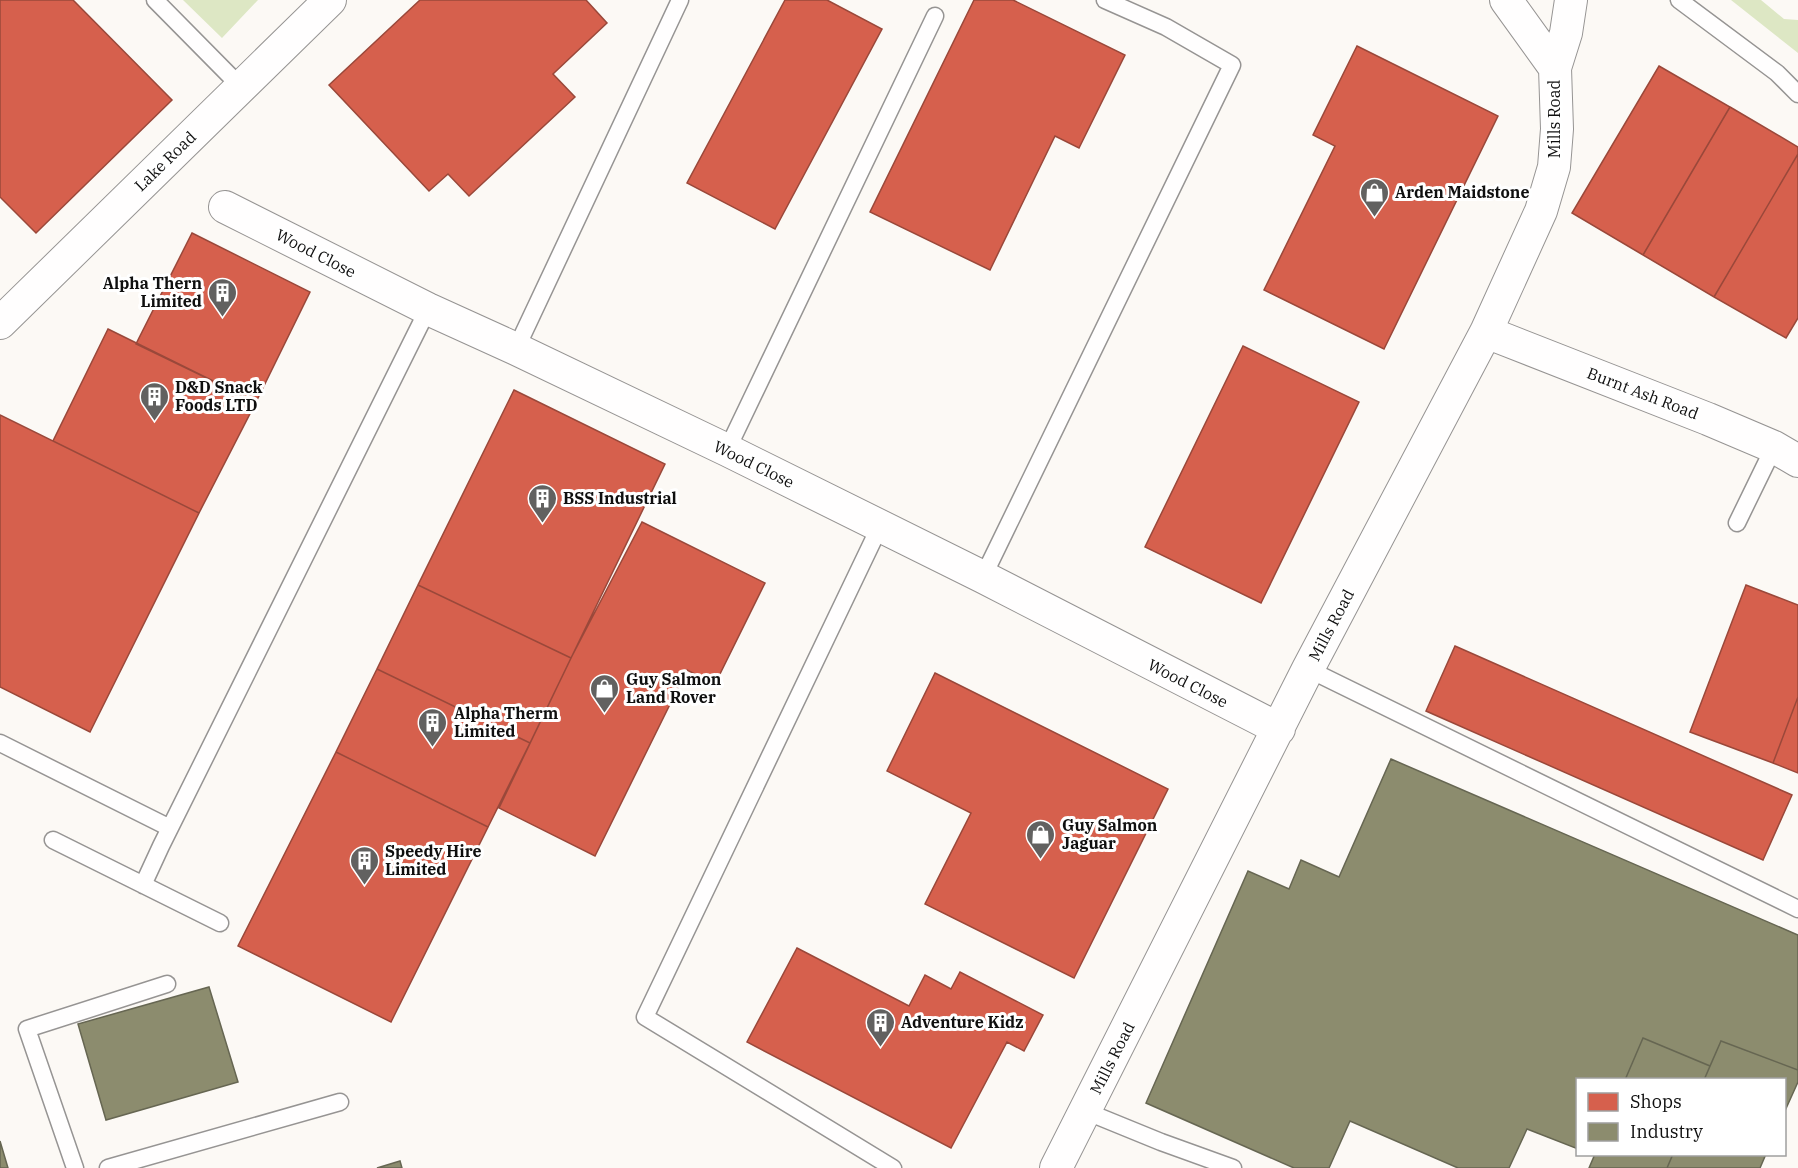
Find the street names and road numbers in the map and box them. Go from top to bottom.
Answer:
street label: Mills Road [1544,80,1564,158]
street label: Lake Road [130,127,200,195]
street label: Wood Close [273,224,359,282]
street label: Burnt Ash Road [1584,363,1702,424]
street label: Wood Close [710,436,798,492]
street label: Mills Road [1304,586,1358,664]
street label: Wood Close [1145,654,1231,712]
street label: Mills Road [1085,1018,1139,1097]

